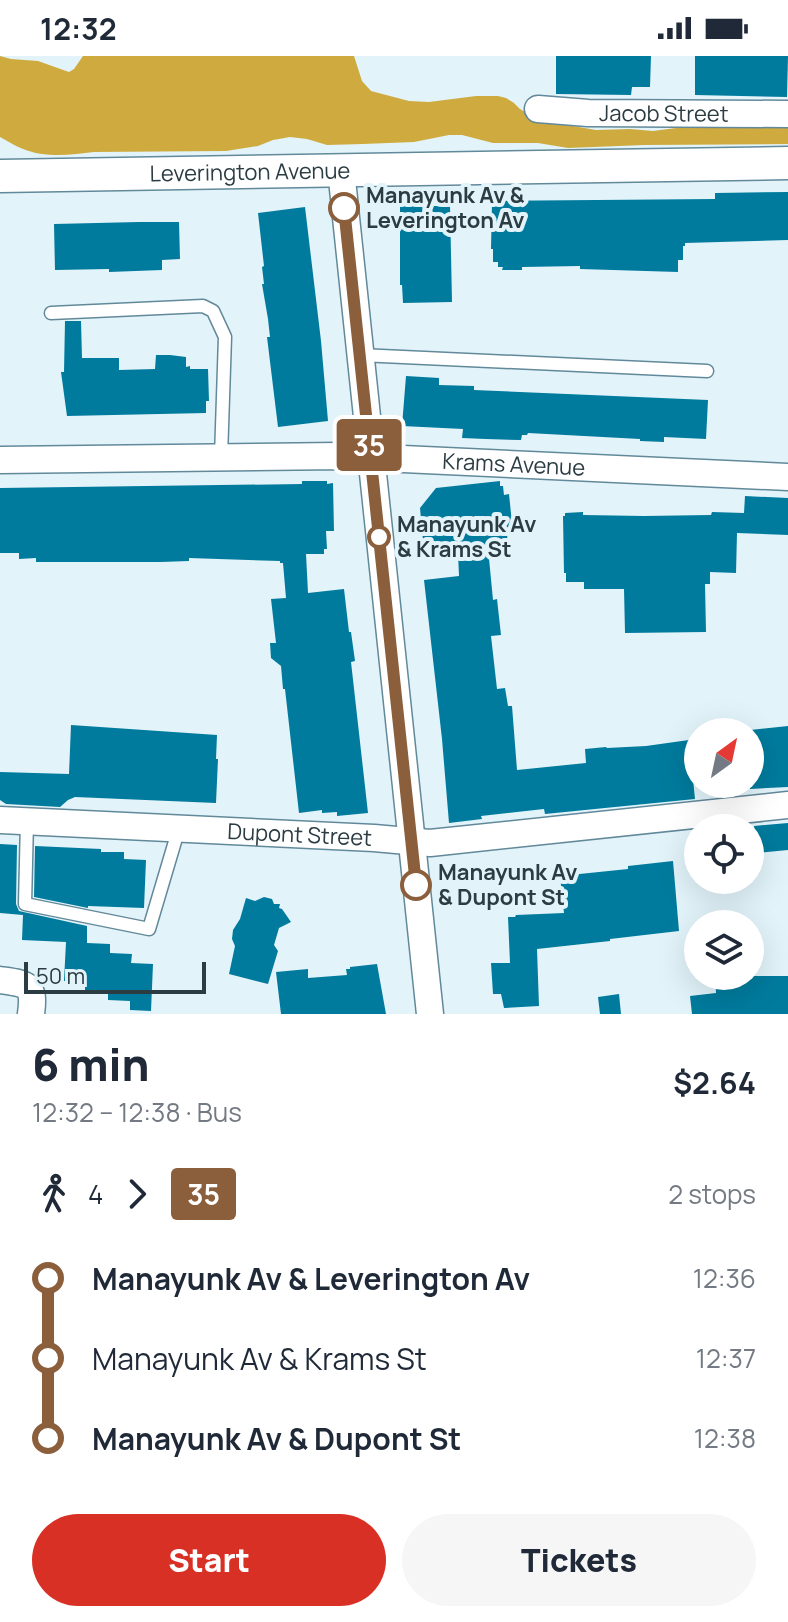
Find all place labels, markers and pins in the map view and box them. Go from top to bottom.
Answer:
place label: Manayunk Av & Leverington Av [366,180,525,235]
marker: Manayunk Av & Leverington Av [329,193,359,223]
place label: Manayunk Av & Krams St [397,509,536,564]
marker: Manayunk Av & Krams St [368,526,390,548]
place label: Manayunk Av & Dupont St [438,857,577,912]
marker: Manayunk Av & Dupont St [401,870,431,900]

